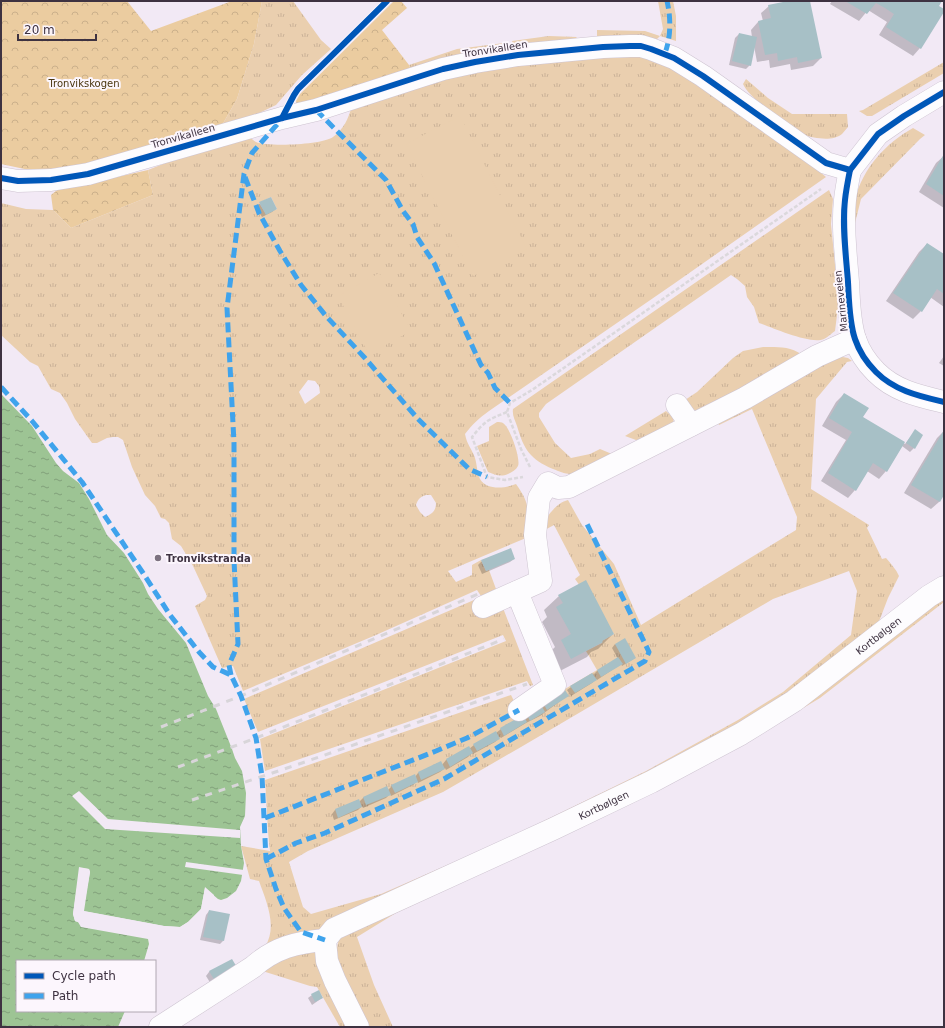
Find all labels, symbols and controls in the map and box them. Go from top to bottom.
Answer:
scale bar [18,16,96,42]
text: 20 m [24,23,55,37]
street label: Tronvikalleen [461,38,528,60]
park label: Tronvikskogen [47,78,120,89]
street label: Tronvikalleen [149,122,216,151]
street label: Marineveien [832,270,850,332]
marker: Tronvikstranda [153,553,163,563]
place label: Tronvikstranda [166,553,251,564]
street label: Kortbølgen [854,614,903,656]
street label: Kortbølgen [577,788,630,822]
legend [16,960,156,1012]
text: Cycle path [52,969,116,983]
text: Path [52,989,78,1003]

